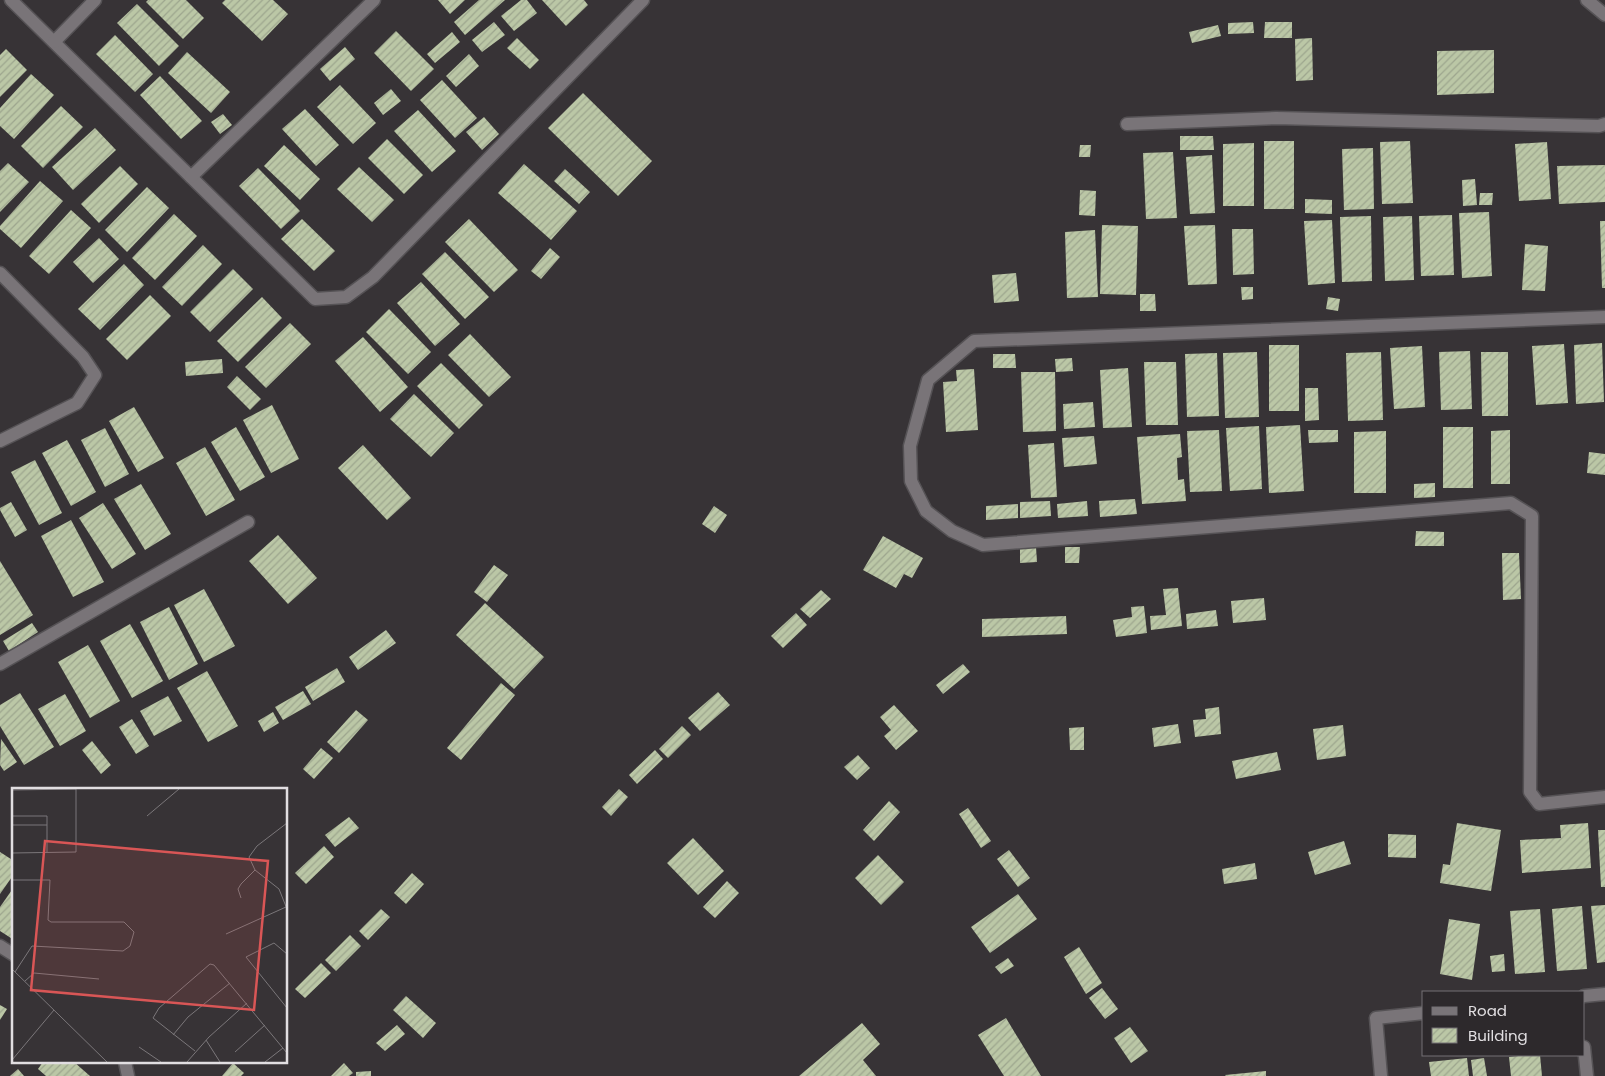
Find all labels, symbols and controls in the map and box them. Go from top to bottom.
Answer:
inset map [12,788,288,1064]
legend [1422,991,1585,1056]
text: Road [1468,1000,1507,1021]
text: Building [1468,1025,1528,1046]

